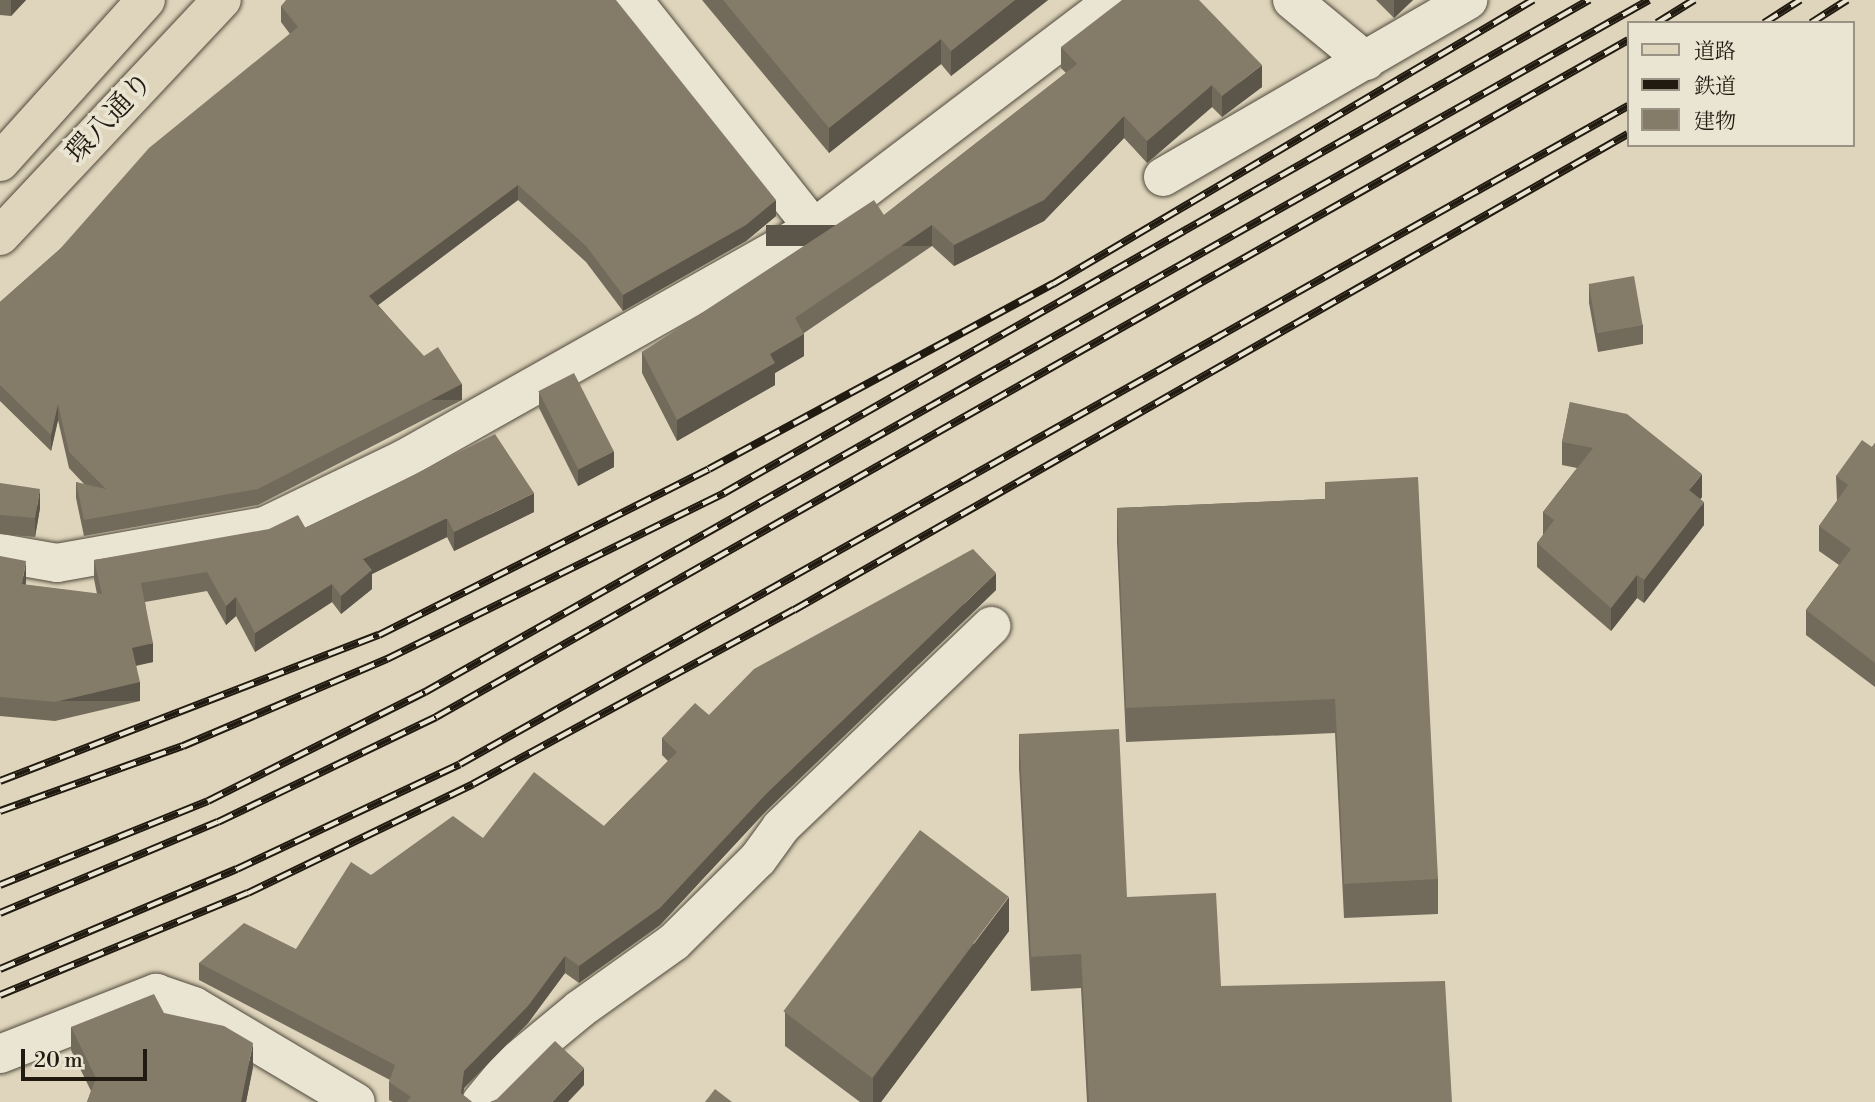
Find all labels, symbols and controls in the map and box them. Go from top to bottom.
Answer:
legend [1626,21,1854,147]
text: 道路 [1694,39,1736,65]
street label: 環八通り [60,66,160,170]
text: 鉄道 [1694,74,1736,100]
text: 建物 [1694,109,1736,135]
scale bar [24,1036,150,1080]
text: 20 m [34,1048,83,1074]

